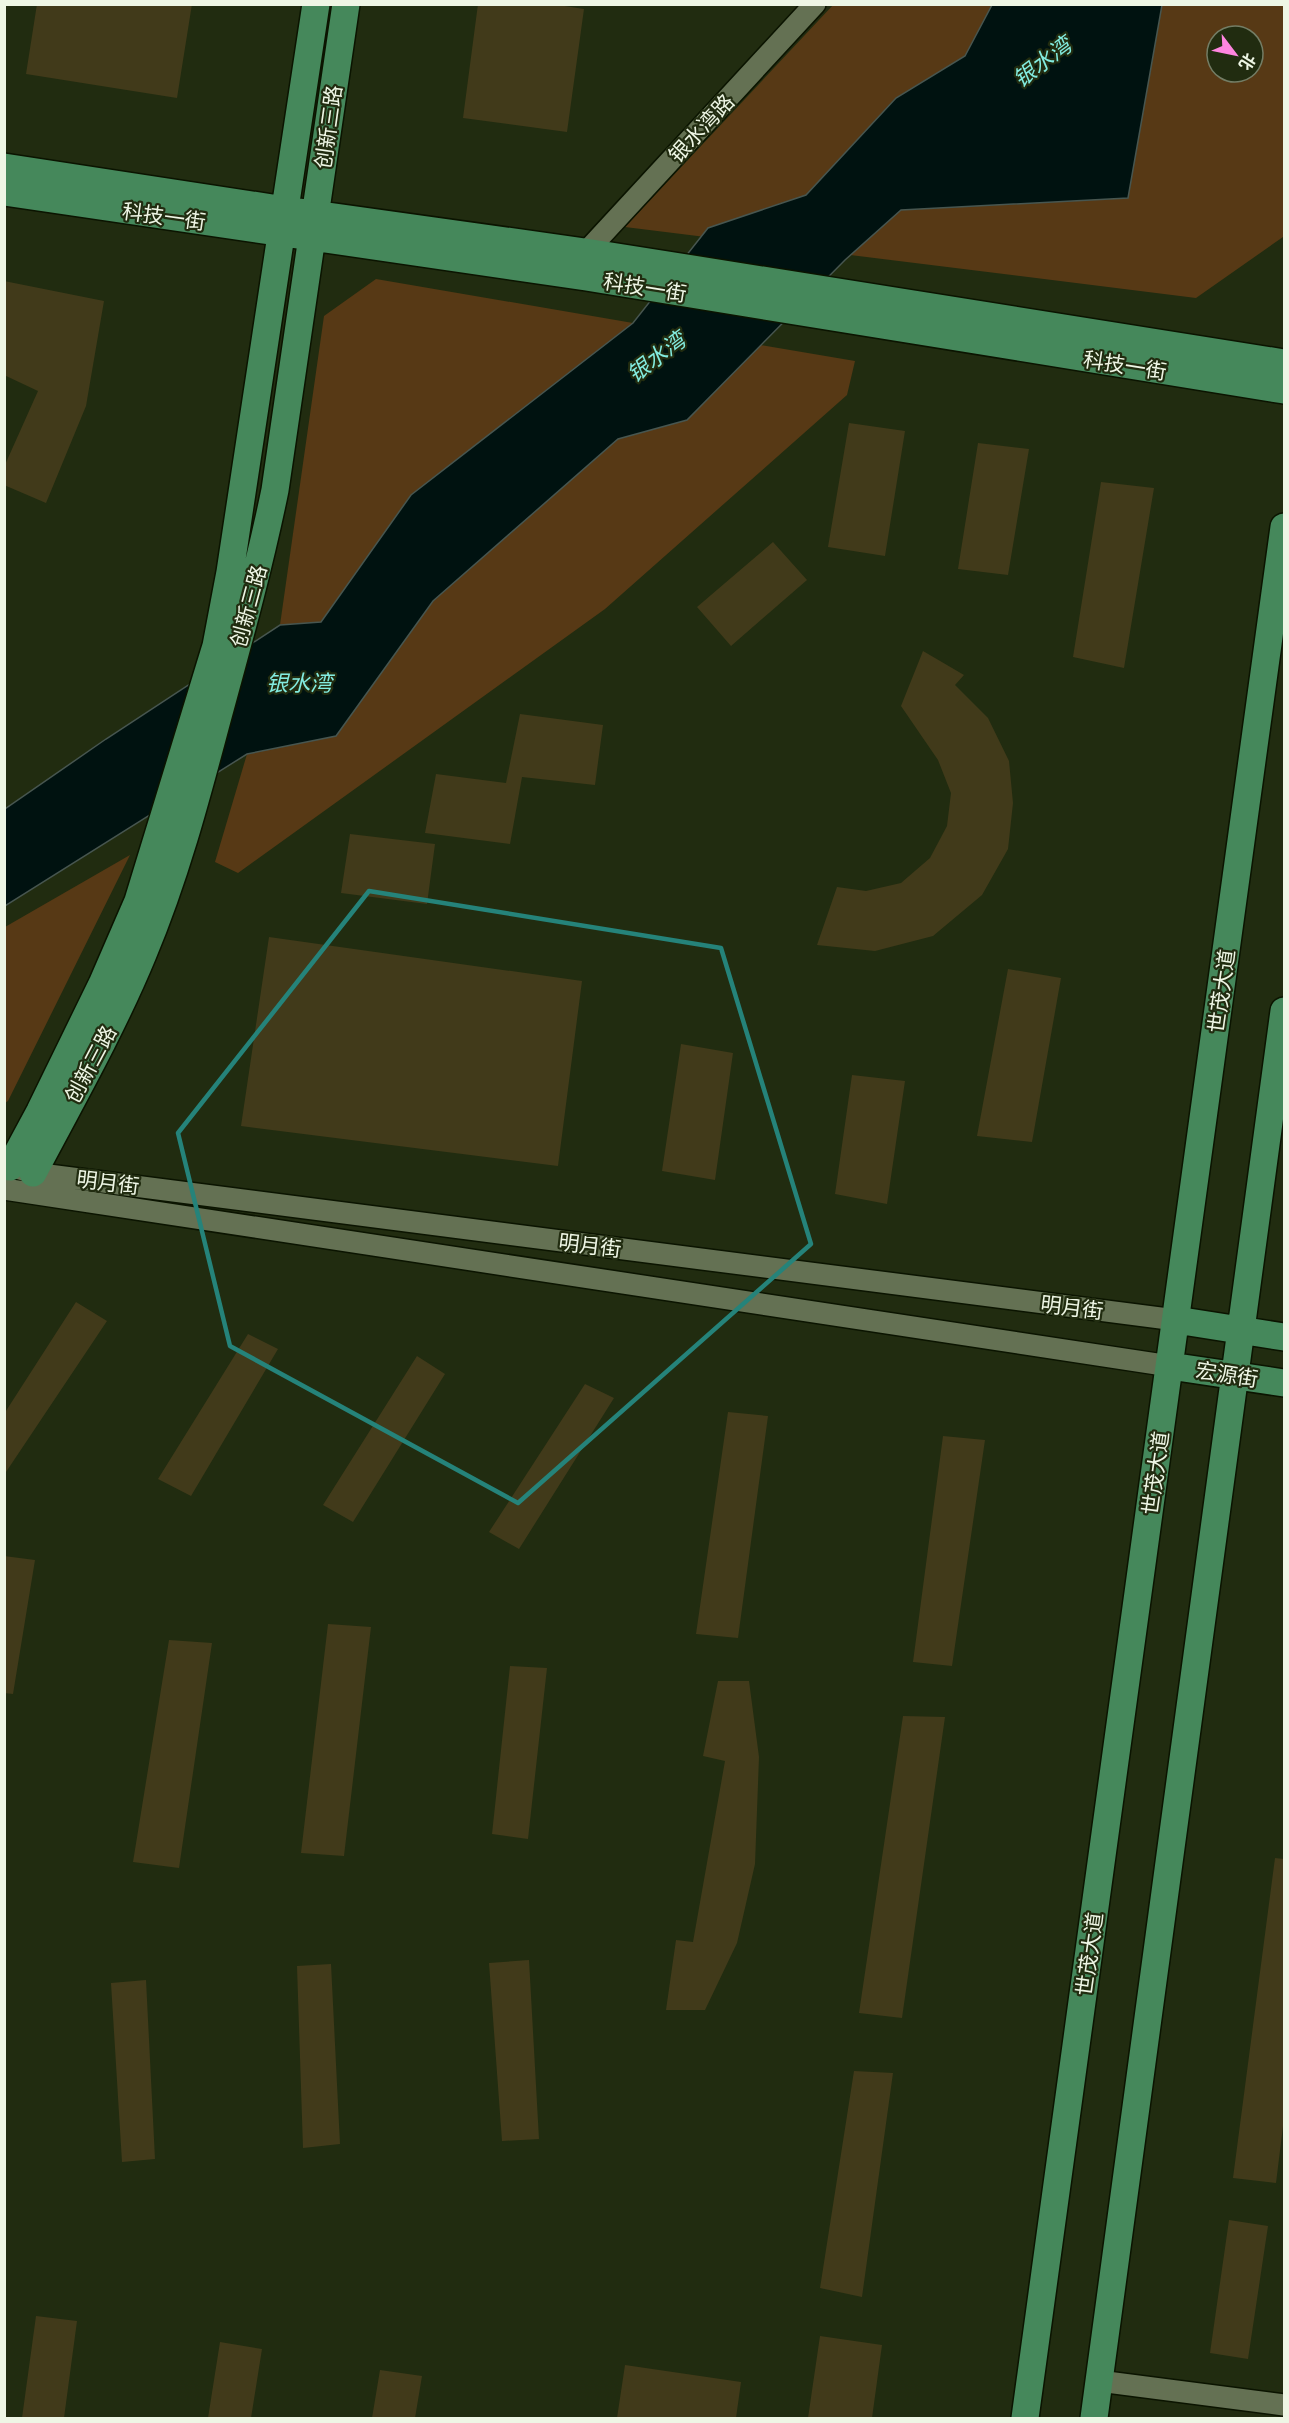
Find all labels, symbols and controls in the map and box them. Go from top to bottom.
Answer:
north arrow [1205,24,1265,84]
water label: 银水湾 [1007,29,1080,93]
text: 北 [1235,50,1260,74]
street label: 创新三路 [309,84,347,170]
street label: 银水湾路 [663,88,739,168]
street label: 科技一街 [121,197,207,235]
street label: 科技一街 [601,268,689,306]
water label: 银水湾 [621,324,694,388]
street label: 科技一街 [1081,346,1169,384]
street label: 创新三路 [225,562,271,650]
water label: 银水湾 [266,669,336,697]
street label: 世茂大道 [1202,948,1240,1034]
street label: 创新三路 [59,1021,121,1107]
street label: 明月街 [75,1165,141,1199]
street label: 明月街 [557,1228,623,1262]
street label: 明月街 [1039,1290,1105,1324]
street label: 宏源街 [1194,1356,1260,1392]
street label: 世茂大道 [1136,1430,1174,1516]
street label: 世茂大道 [1070,1911,1108,1997]

